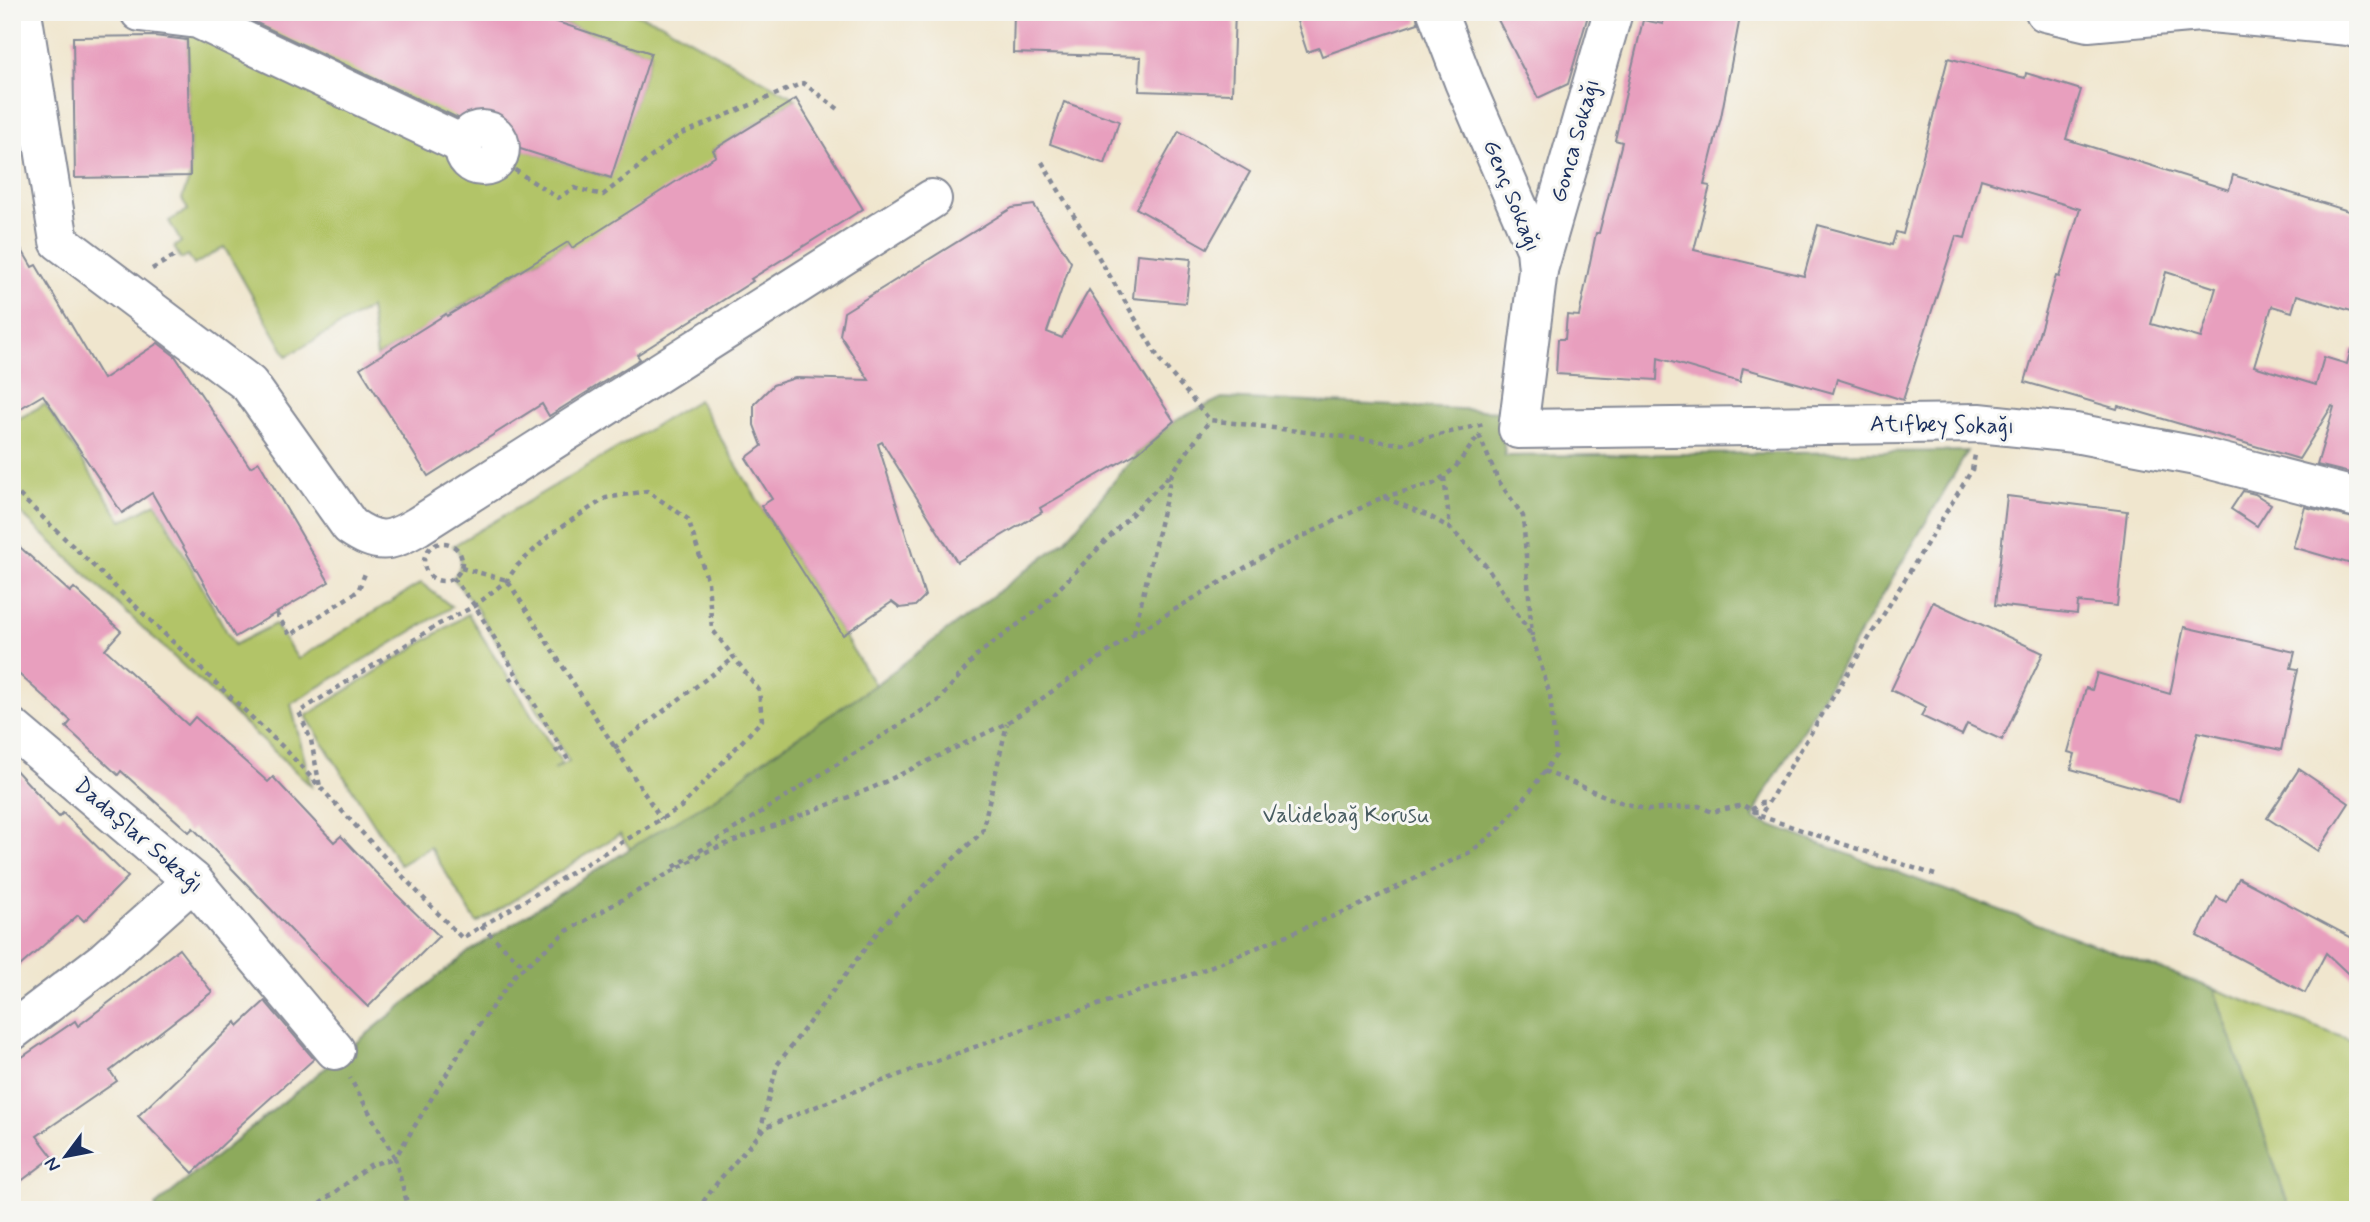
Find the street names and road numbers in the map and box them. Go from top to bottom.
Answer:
street label: Gonca Sokağı [1544,76,1608,206]
street label: Genç Sokağı [1475,136,1547,256]
street label: Atıfbey Sokağı [1869,410,2015,442]
street label: Dadaşlar Sokağı [67,771,209,901]

